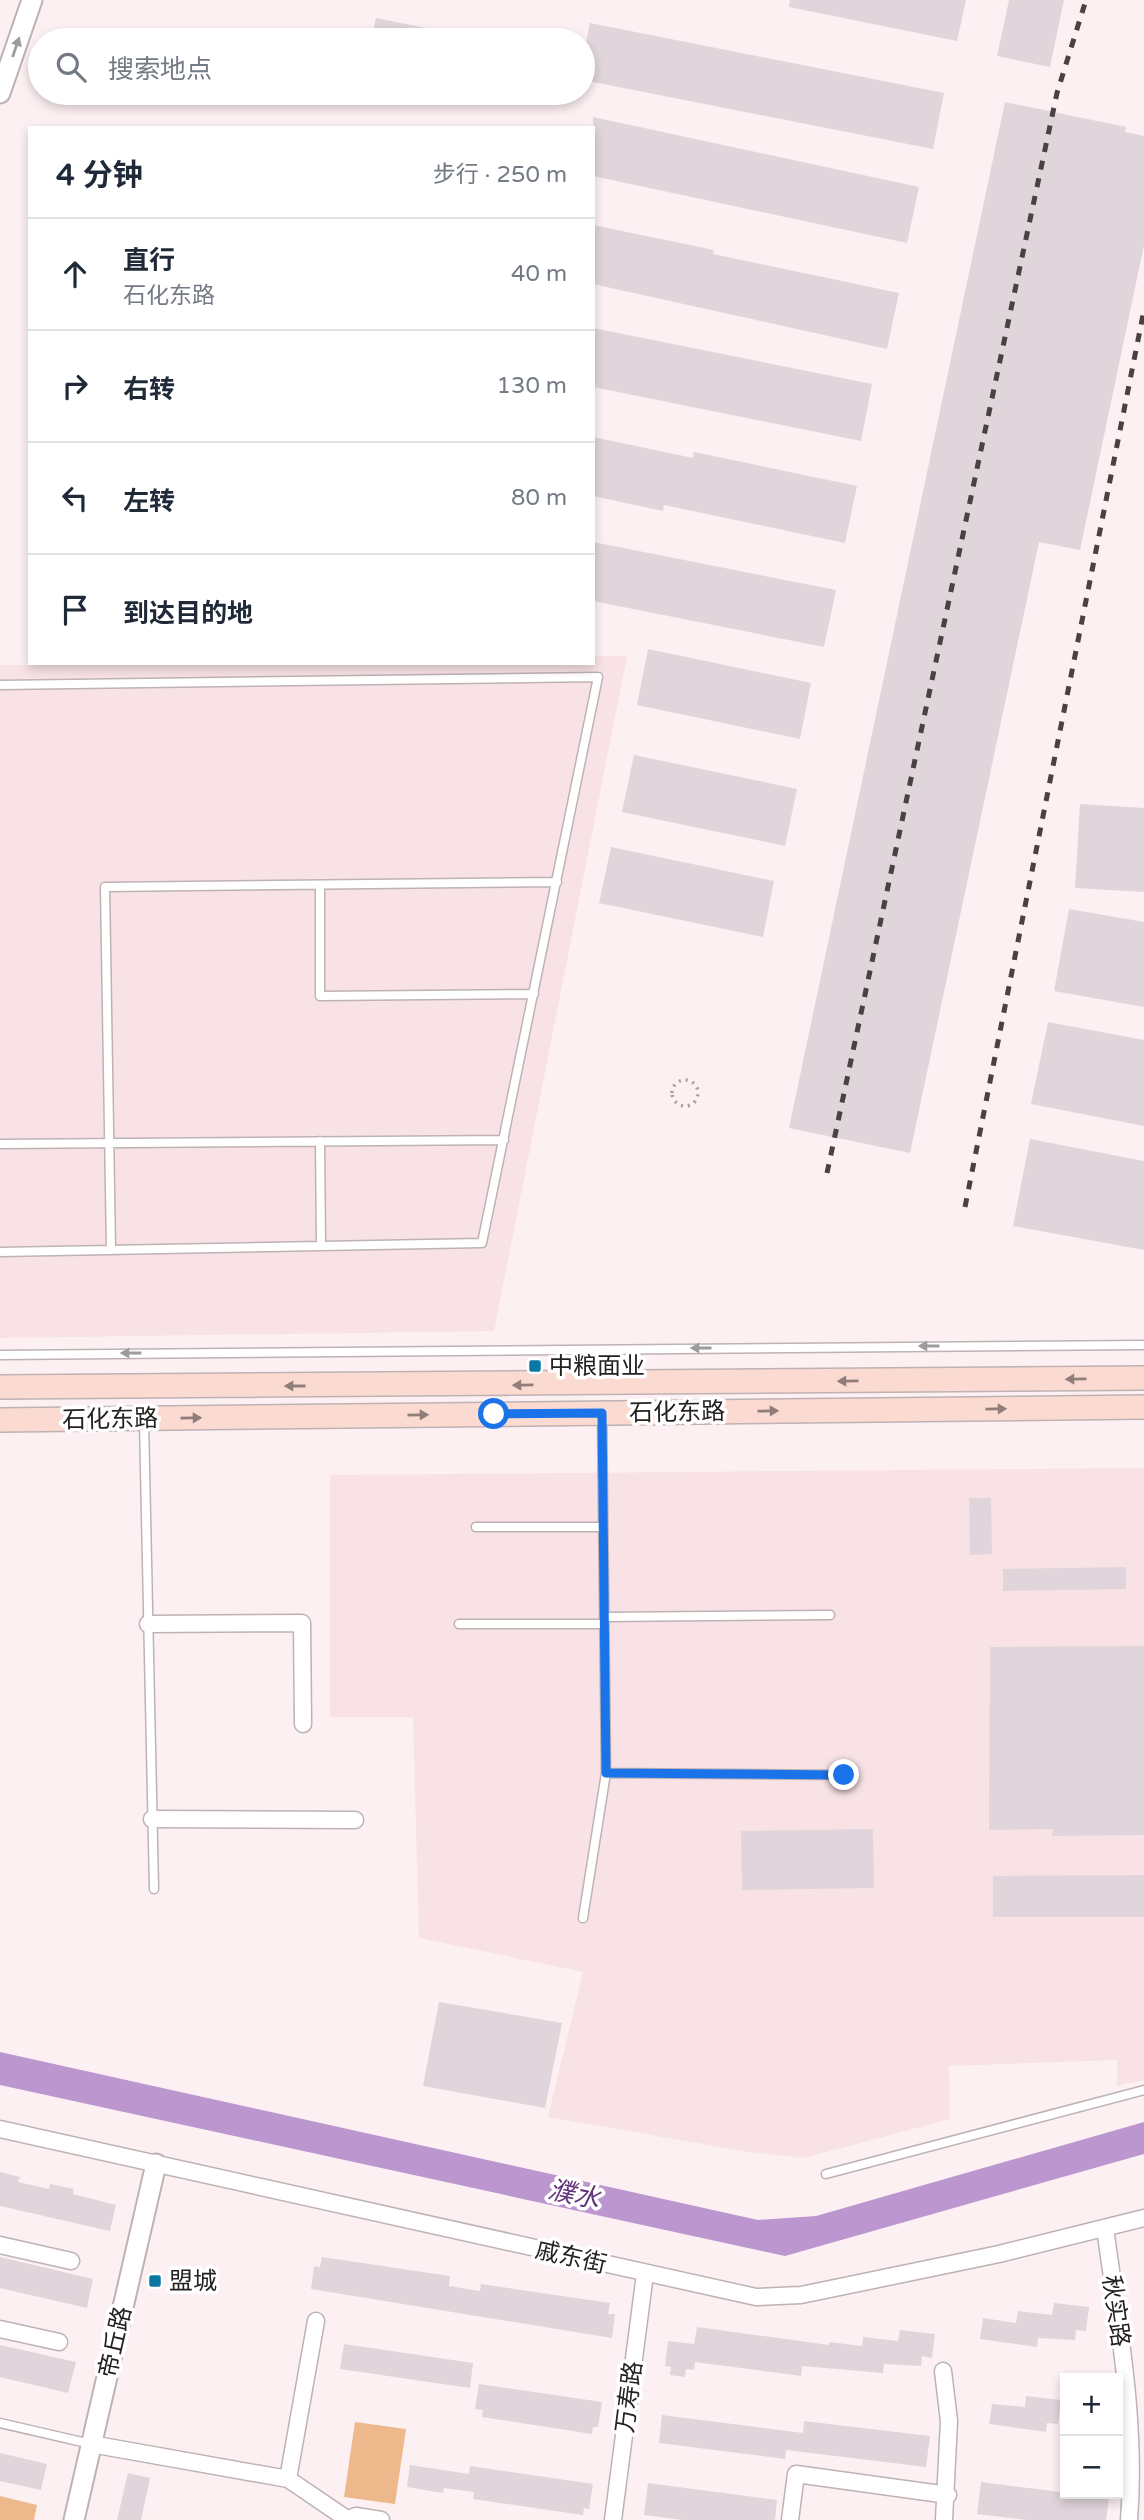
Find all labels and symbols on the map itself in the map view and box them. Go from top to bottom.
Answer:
one-way arrow [11,36,22,57]
one-way arrow [918,1341,940,1352]
one-way arrow [690,1343,712,1354]
one-way arrow [120,1347,142,1359]
place label: 中粮面业 [549,1352,645,1381]
marker: 中粮面业 [527,1358,543,1374]
one-way arrow [1065,1373,1087,1384]
one-way arrow [837,1375,859,1387]
one-way arrow [512,1379,534,1391]
one-way arrow [284,1380,306,1392]
street label: 石化东路 [629,1397,725,1428]
route start [478,1398,509,1429]
one-way arrow [985,1403,1007,1415]
street label: 石化东路 [62,1404,158,1435]
one-way arrow [757,1405,779,1417]
one-way arrow [407,1409,429,1421]
one-way arrow [180,1412,202,1424]
route end [828,1759,859,1790]
water label: 濮水 [545,2174,604,2215]
street label: 戚东街 [533,2235,609,2280]
place label: 盟城 [169,2267,217,2296]
marker: 盟城 [147,2273,163,2289]
street label: 秋实路 [1096,2273,1135,2349]
street label: 帝丘路 [93,2304,138,2380]
street label: 万寿路 [611,2360,648,2435]

